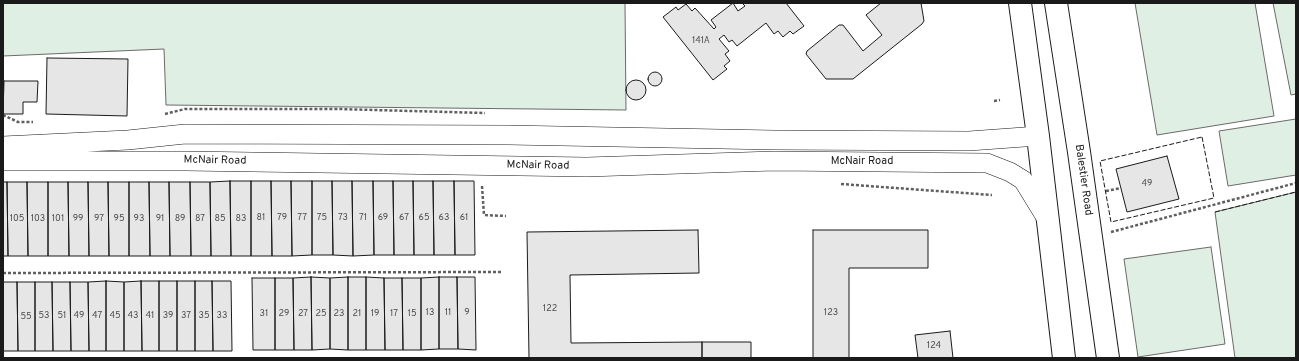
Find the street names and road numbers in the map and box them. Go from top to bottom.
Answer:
street label: Balestier Road [1071,143,1095,217]
street label: McNair Road [184,154,246,168]
street label: McNair Road [831,155,893,169]
street label: McNair Road [507,159,569,173]

